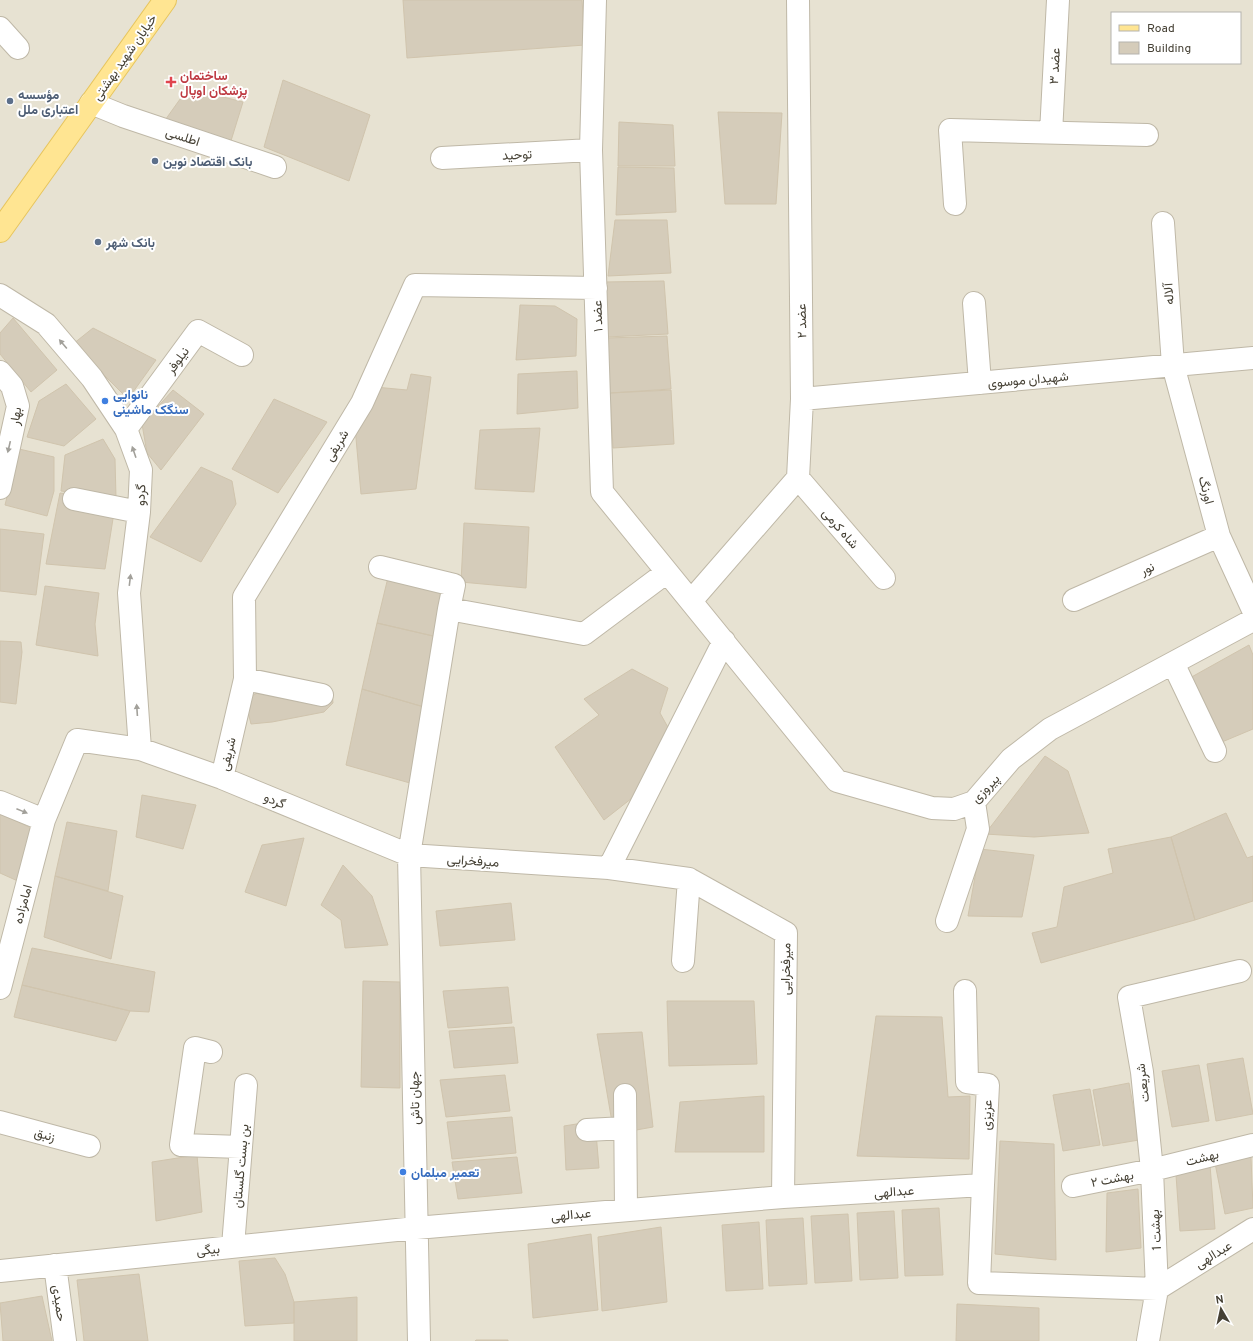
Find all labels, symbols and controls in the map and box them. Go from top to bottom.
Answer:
street label: خیابان شهید بهشتی [90,12,162,104]
legend [1111,12,1241,64]
text: Road [1147,21,1175,37]
text: Building [1147,41,1191,57]
street label: عضد ۳ [1047,47,1065,85]
place label: ساختمان پزشکان اوپال [180,69,248,100]
marker: ساختمان پزشکان اوپال [165,76,177,88]
place label: مؤسسه اعتباری ملل [18,88,78,119]
marker: مؤسسه اعتباری ملل [5,96,15,106]
street label: اطلسی [163,125,202,151]
street label: توحید [502,147,533,165]
place label: بانک اقتصاد نوین [163,155,252,171]
marker: بانک اقتصاد نوین [150,156,160,166]
place label: بانک شهر [105,236,155,252]
marker: بانک شهر [93,237,103,247]
street label: آلاله [1161,281,1179,305]
street label: عضد ۱ [590,300,608,332]
street label: عضد ۲ [795,303,811,338]
one-way arrow [59,339,68,349]
street label: نیلوفر [163,344,194,379]
street label: شهیدان موسوی [987,369,1069,392]
place label: نانوایی سنگک ماشینی [113,388,189,419]
marker: نانوایی سنگک ماشینی [100,396,110,406]
street label: بهار [8,406,26,427]
street label: شریفی [322,427,353,465]
one-way arrow [6,440,12,453]
one-way arrow [131,445,137,457]
street label: اورنگ [1194,475,1216,506]
street label: گردو [134,484,150,506]
street label: شاه کرمی [818,506,861,553]
street label: نور [1137,560,1158,580]
one-way arrow [127,574,134,586]
one-way arrow [134,703,140,716]
street label: شریفی [217,736,241,773]
street label: پیروزی [969,772,1004,807]
street label: گردو [261,790,288,814]
one-way arrow [17,808,29,814]
street label: میرفخرایی [446,852,500,872]
street label: امامزاده [11,883,37,926]
street label: میرفخرایی [779,943,795,995]
street label: شریعت [1134,1063,1154,1103]
street label: جهان تاش [408,1071,424,1125]
street label: عزیزی [979,1099,997,1131]
street label: بن بست گلستان [230,1123,254,1209]
street label: زنبق [32,1125,57,1146]
street label: بهشت [1184,1147,1221,1171]
place label: تعمیر مبلمان [411,1166,479,1182]
marker: تعمیر مبلمان [398,1167,408,1177]
street label: بهشت ۲ [1090,1168,1135,1192]
street label: عبدالهی [873,1184,915,1202]
street label: عبدالهی [550,1206,592,1226]
street label: بهشت 1 [1148,1209,1166,1251]
street label: عبدالهی [1193,1238,1236,1273]
street label: بیگی [196,1242,221,1260]
street label: حمیدی [48,1284,69,1323]
north arrow [1201,1289,1241,1329]
text: N [1215,1293,1225,1308]

